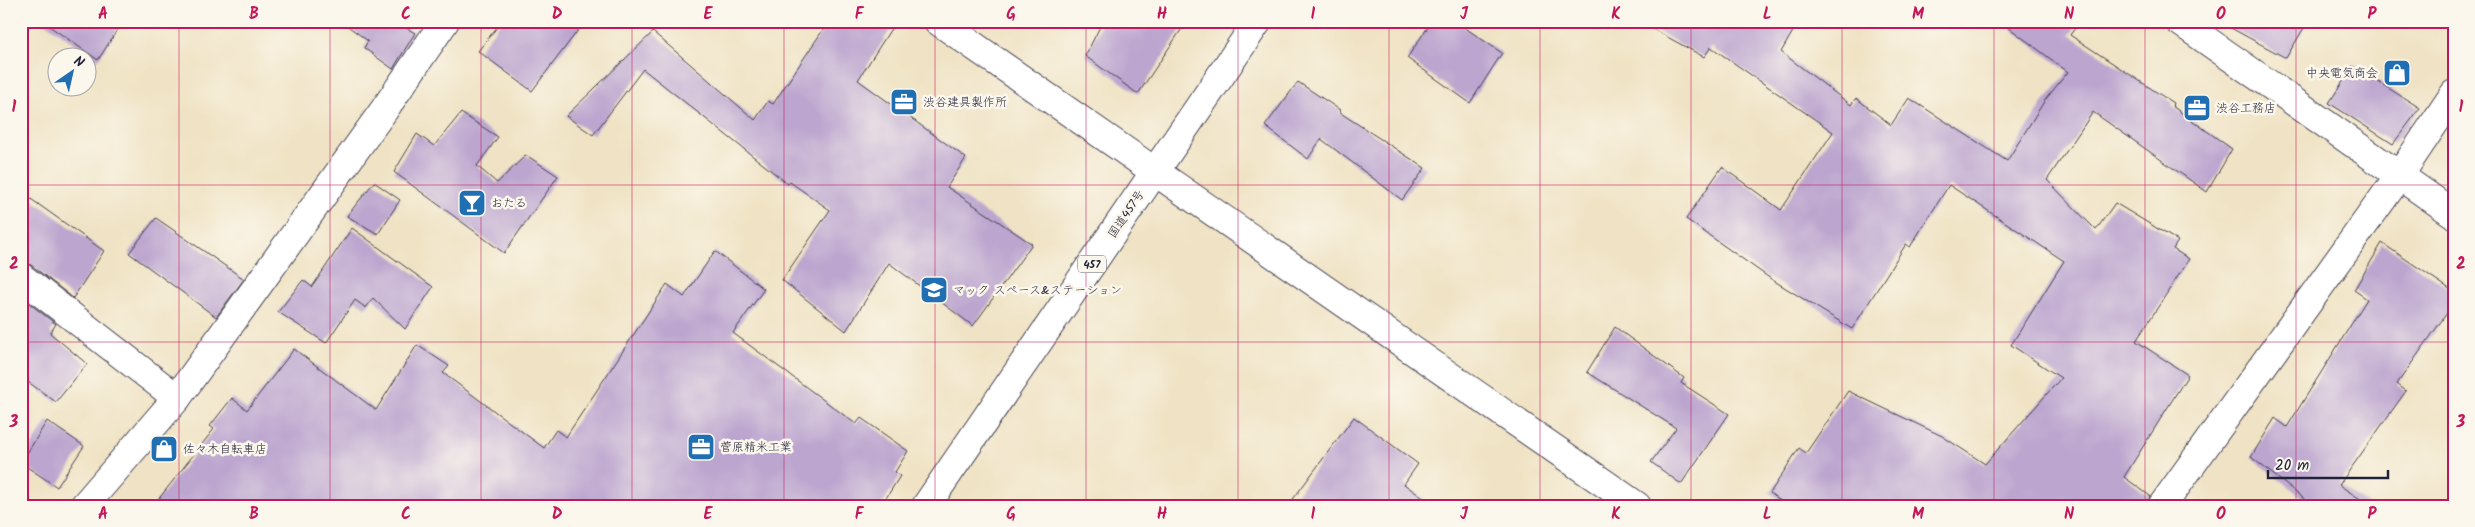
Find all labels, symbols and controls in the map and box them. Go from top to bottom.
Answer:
text: A [98,2,108,27]
text: B [249,2,259,27]
text: C [401,2,411,27]
text: D [552,2,563,27]
text: E [704,2,714,27]
text: F [855,2,865,27]
text: G [1006,2,1016,27]
text: H [1157,2,1167,27]
text: I [1311,2,1316,27]
text: J [1460,2,1469,27]
text: K [1611,2,1621,27]
text: L [1763,2,1771,27]
text: M [1912,2,1925,27]
text: N [2064,2,2074,27]
text: O [2216,2,2226,27]
text: P [2368,2,2378,27]
north arrow [48,48,98,98]
text: N [69,50,89,74]
shop icon: 中央電気商会 [2382,58,2412,88]
place label: 中央電気商会 [2306,64,2378,83]
office icon: 渋谷建具製作所 [889,87,919,117]
place label: 渋谷建具製作所 [923,93,1007,112]
office icon: 渋谷工務店 [2182,93,2212,123]
text: 1 [12,95,17,120]
text: 1 [2459,95,2464,120]
place label: 渋谷工務店 [2216,99,2276,118]
street label: 国道457号 [1103,186,1150,242]
bar icon: おたる [457,188,487,218]
place label: おたる [491,194,527,213]
text: 2 [9,252,19,277]
text: 2 [2456,252,2466,277]
road number: 457 [1078,255,1106,272]
school or university icon: マック スペース&ステーション [919,275,949,305]
place label: マック スペース&ステーション [953,281,1122,300]
text: 3 [9,410,19,435]
text: 3 [2456,410,2466,435]
office icon: 菅原精米工業 [686,432,716,462]
shop icon: 佐々木自転車店 [149,434,179,464]
place label: 菅原精米工業 [720,438,792,457]
place label: 佐々木自転車店 [183,440,267,459]
scale bar [2268,447,2388,479]
text: 20 m [2275,454,2309,478]
text: A [98,502,108,527]
text: B [249,502,259,527]
text: C [401,502,411,527]
text: D [552,502,563,527]
text: E [704,502,714,527]
text: F [855,502,865,527]
text: G [1006,502,1016,527]
text: H [1157,502,1167,527]
text: I [1311,502,1316,527]
text: J [1460,502,1469,527]
text: K [1611,502,1621,527]
text: L [1763,502,1771,527]
text: M [1912,502,1925,527]
text: N [2064,502,2074,527]
text: O [2216,502,2226,527]
text: P [2368,502,2378,527]

